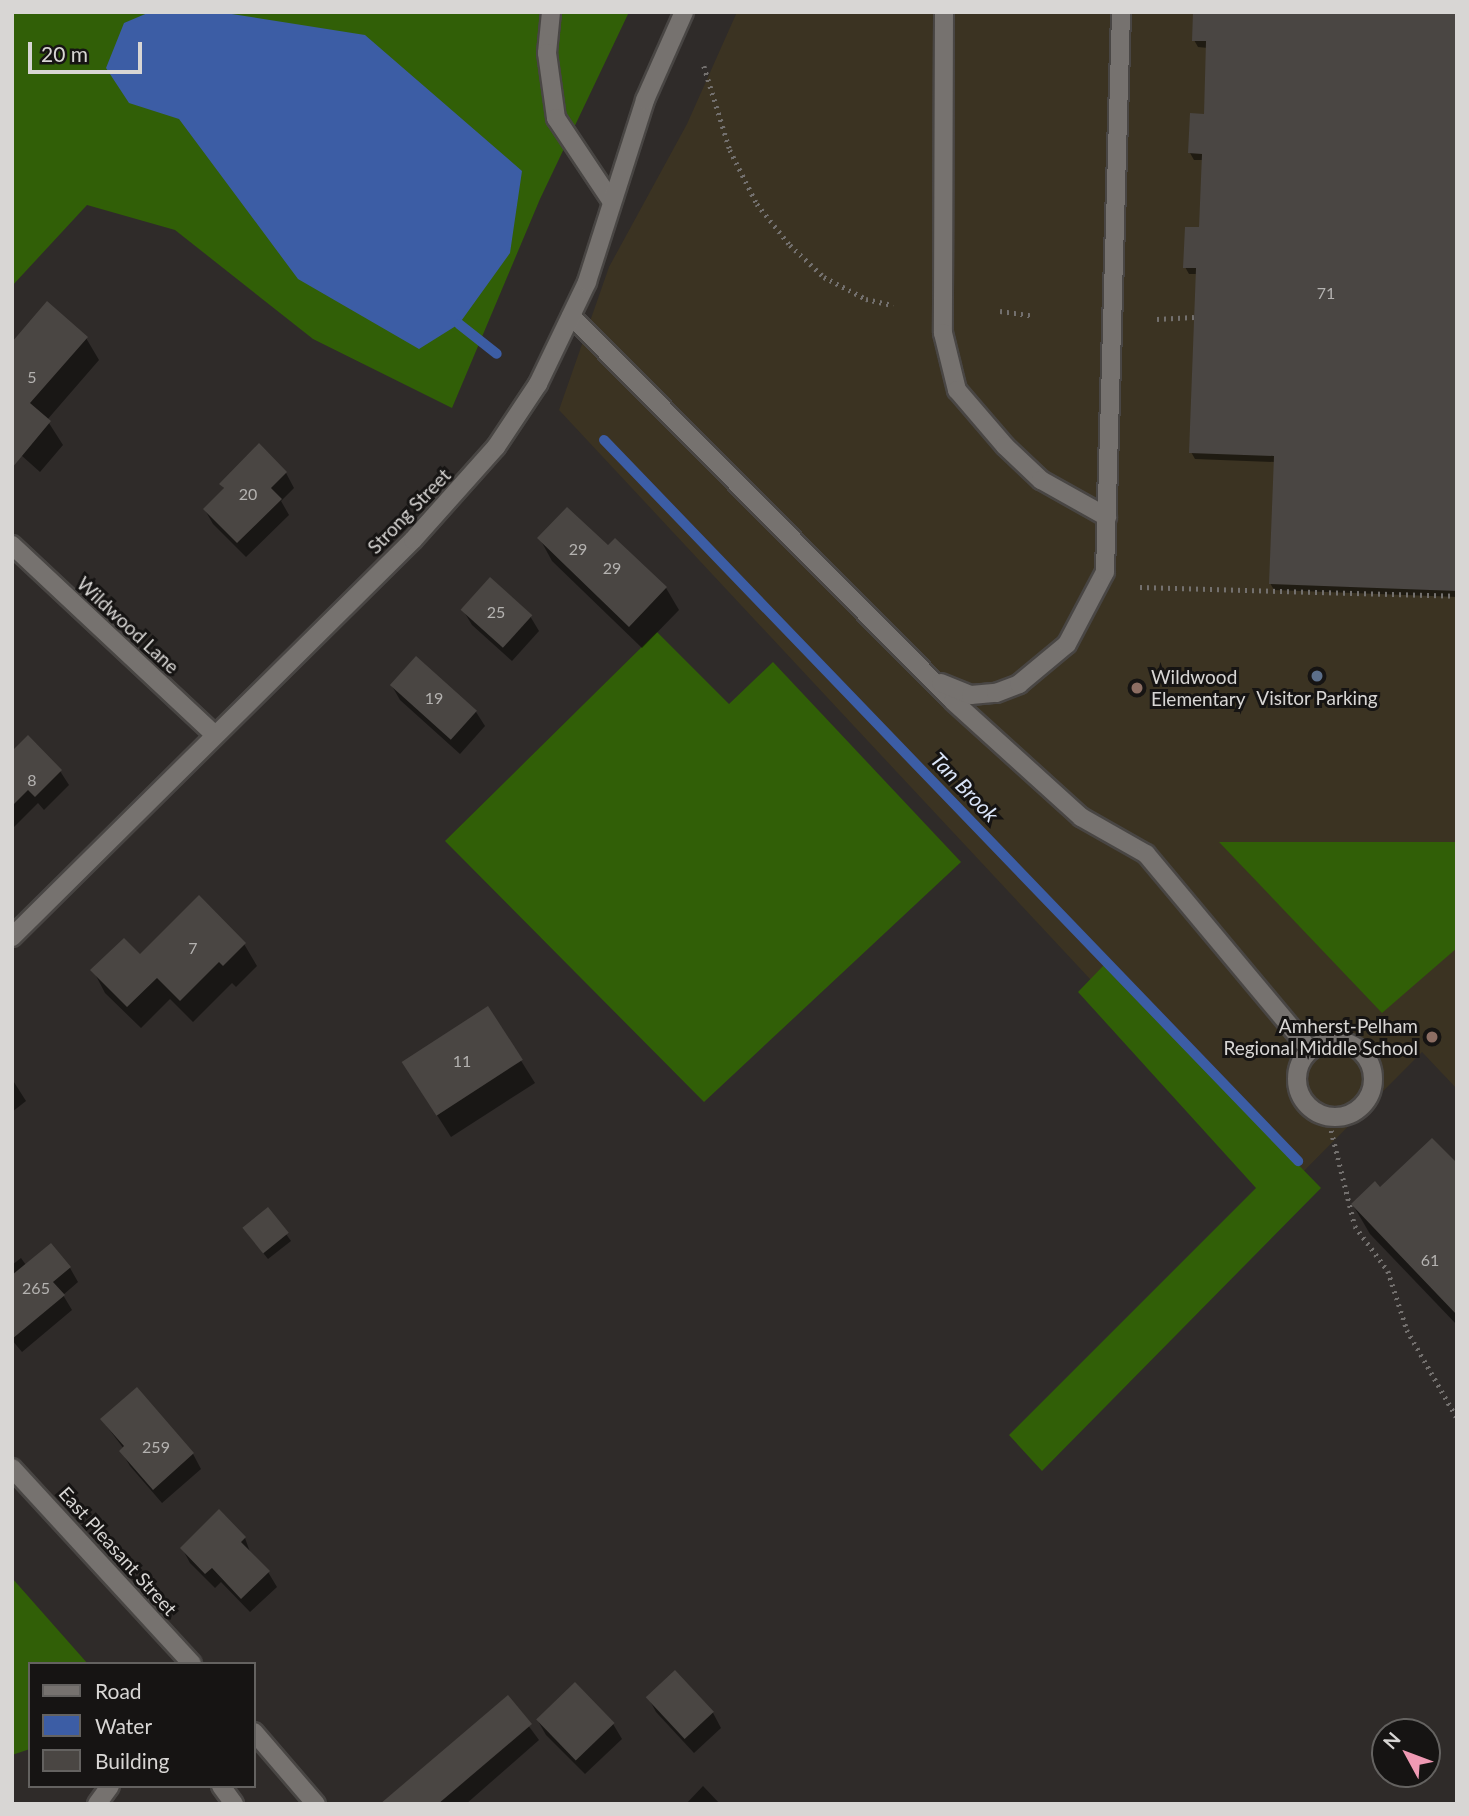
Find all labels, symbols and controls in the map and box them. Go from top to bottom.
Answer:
scale bar [32,28,145,72]
text: 20 m [41,41,88,66]
house number: 71 [1317,283,1335,303]
house number: 5 [27,367,37,387]
street label: Strong Street [363,464,455,558]
house number: 20 [239,484,257,504]
house number: 29 [569,539,587,559]
house number: 29 [603,558,621,578]
street label: Wildwood Lane [72,572,184,678]
house number: 25 [487,602,505,622]
place label: Wildwood Elementary [1151,666,1245,710]
marker: Visitor Parking [1309,668,1325,684]
marker: Wildwood Elementary [1129,680,1145,696]
place label: Visitor Parking [1256,687,1378,709]
house number: 19 [425,688,443,708]
water label: Tan Brook [926,747,1004,827]
house number: 8 [27,770,37,790]
house number: 7 [188,938,198,958]
place label: Amherst-Pelham Regional Middle School [1223,1015,1418,1059]
marker: Amherst-Pelham Regional Middle School [1424,1029,1440,1045]
house number: 11 [453,1051,471,1071]
house number: 61 [1421,1250,1439,1270]
house number: 265 [22,1278,50,1298]
house number: 259 [142,1437,170,1457]
street label: East Pleasant Street [54,1482,182,1620]
legend [28,1662,256,1788]
text: Road [95,1678,142,1703]
text: Water [95,1713,152,1738]
north arrow [1371,1718,1441,1788]
text: N [1378,1727,1405,1753]
text: Building [95,1748,170,1773]

